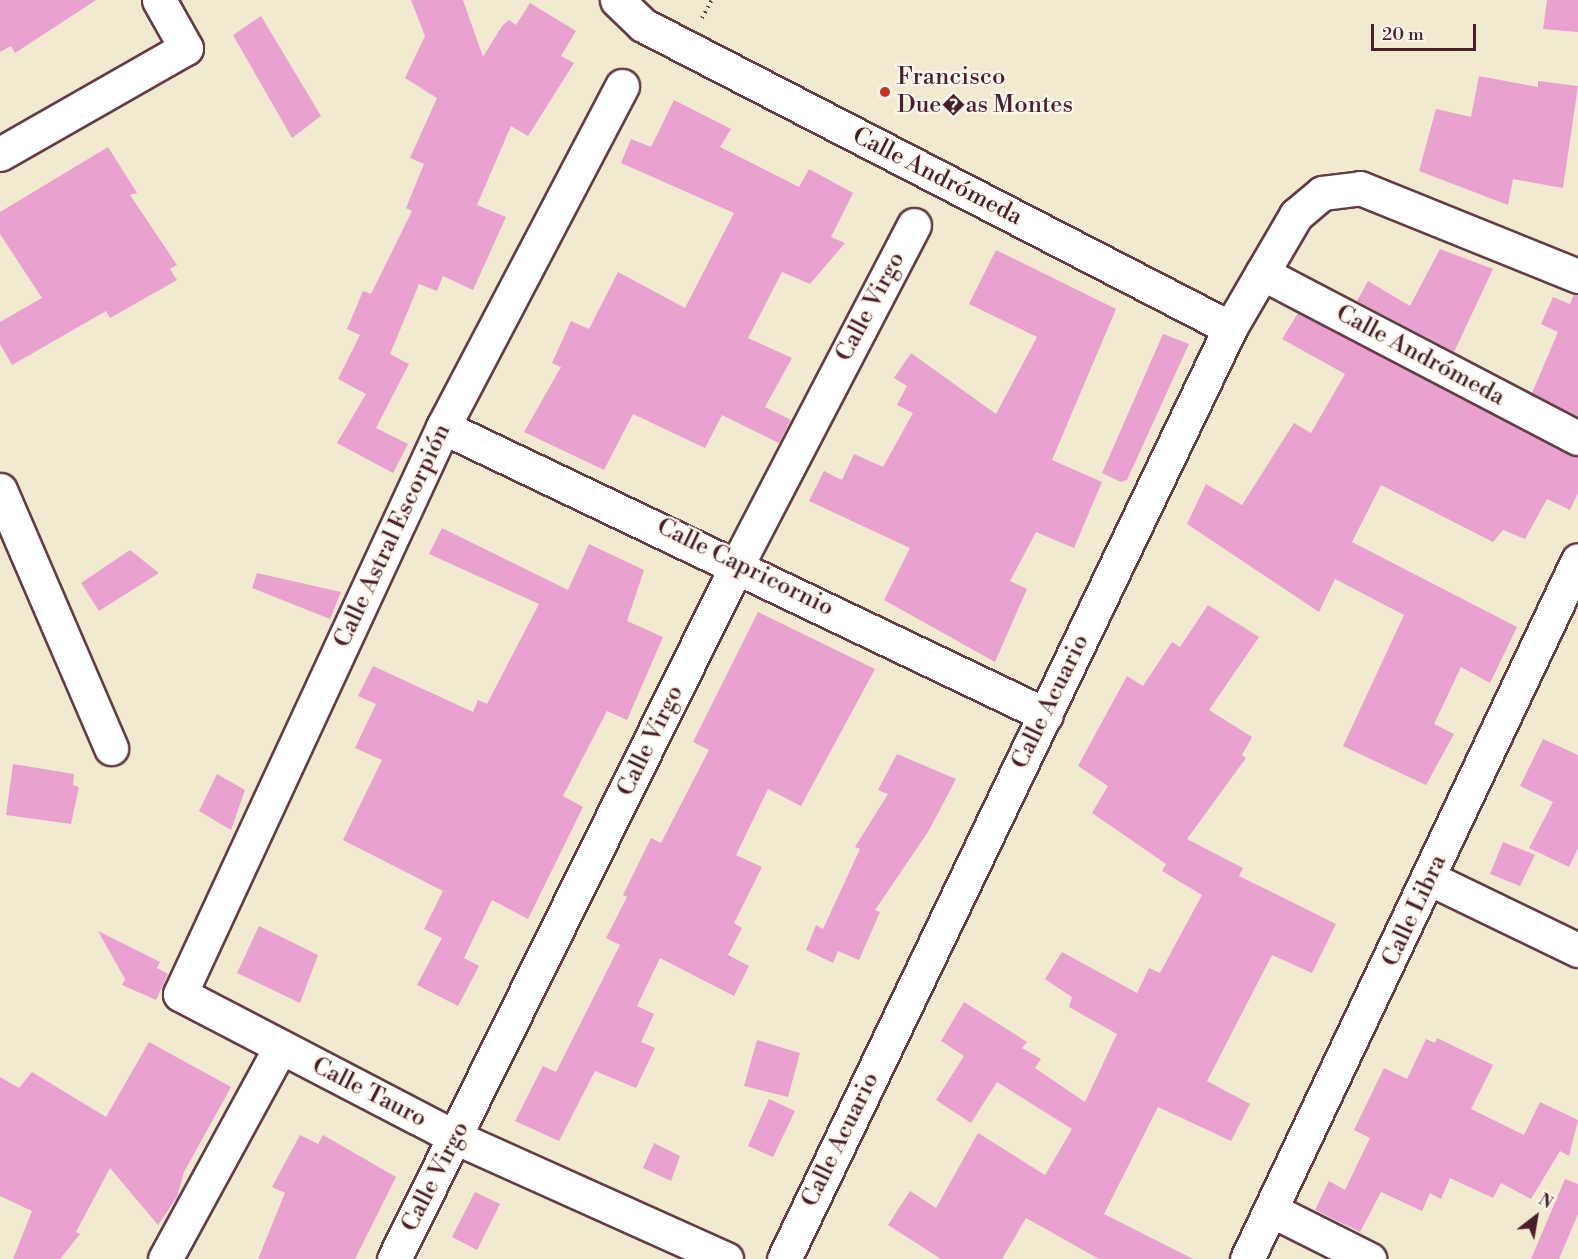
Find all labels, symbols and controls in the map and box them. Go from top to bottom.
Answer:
scale bar [1374,12,1479,50]
text: 20 m [1382,23,1424,46]
place label: Francisco Due�as Montes [897,64,1073,120]
marker: Francisco Due�as Montes [878,85,892,99]
street label: Calle Andrómeda [847,122,1027,232]
street label: Calle Virgo [830,247,912,367]
street label: Calle Andrómeda [1331,299,1509,413]
street label: Calle Astral Escorpión [329,420,457,652]
street label: Calle Capricornio [652,513,838,623]
street label: Calle Acuario [1006,630,1096,774]
street label: Calle Virgo [612,681,690,801]
street label: Calle Libra [1377,851,1453,971]
street label: Calle Tauro [307,1052,431,1134]
street label: Calle Acuario [796,1068,886,1212]
street label: Calle Virgo [396,1117,476,1237]
north arrow [1506,1187,1566,1247]
text: N [1535,1190,1556,1213]

